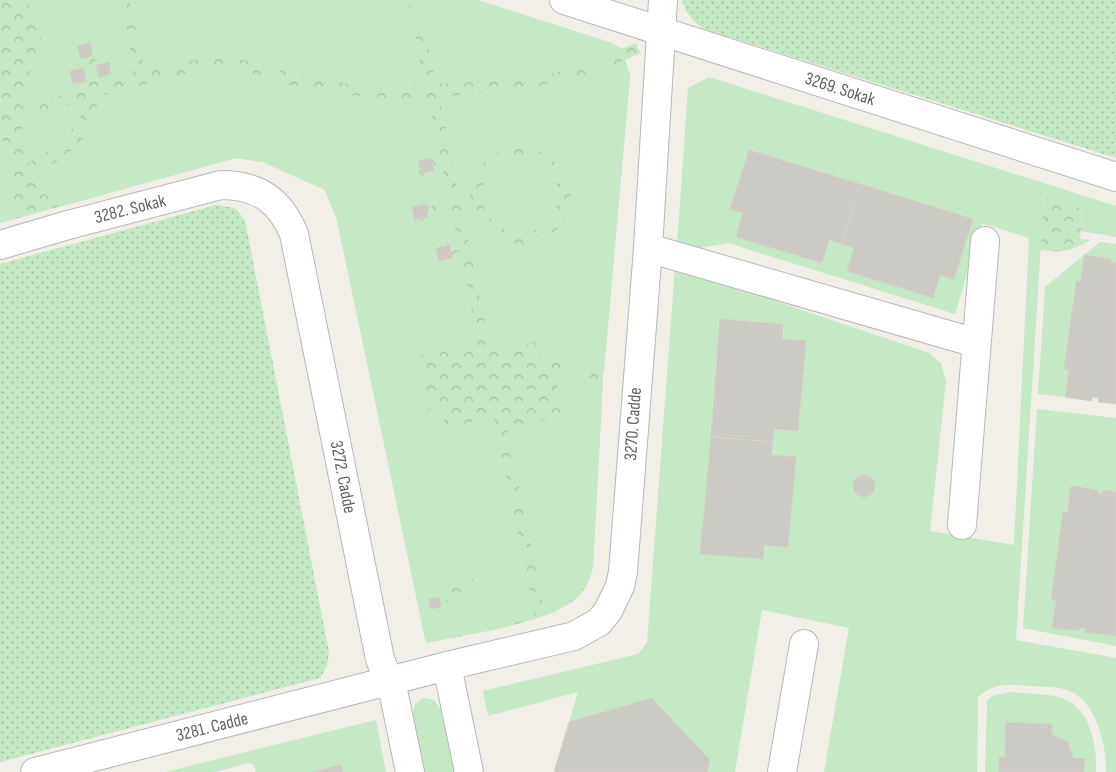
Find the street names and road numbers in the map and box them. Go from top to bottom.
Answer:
street label: 3269. Sokak [802,68,878,110]
street label: 3282. Sokak [92,190,168,228]
street label: 3270. Cadde [620,387,646,461]
street label: 3272. Cadde [326,439,360,515]
street label: 3281. Cadde [174,708,250,746]

